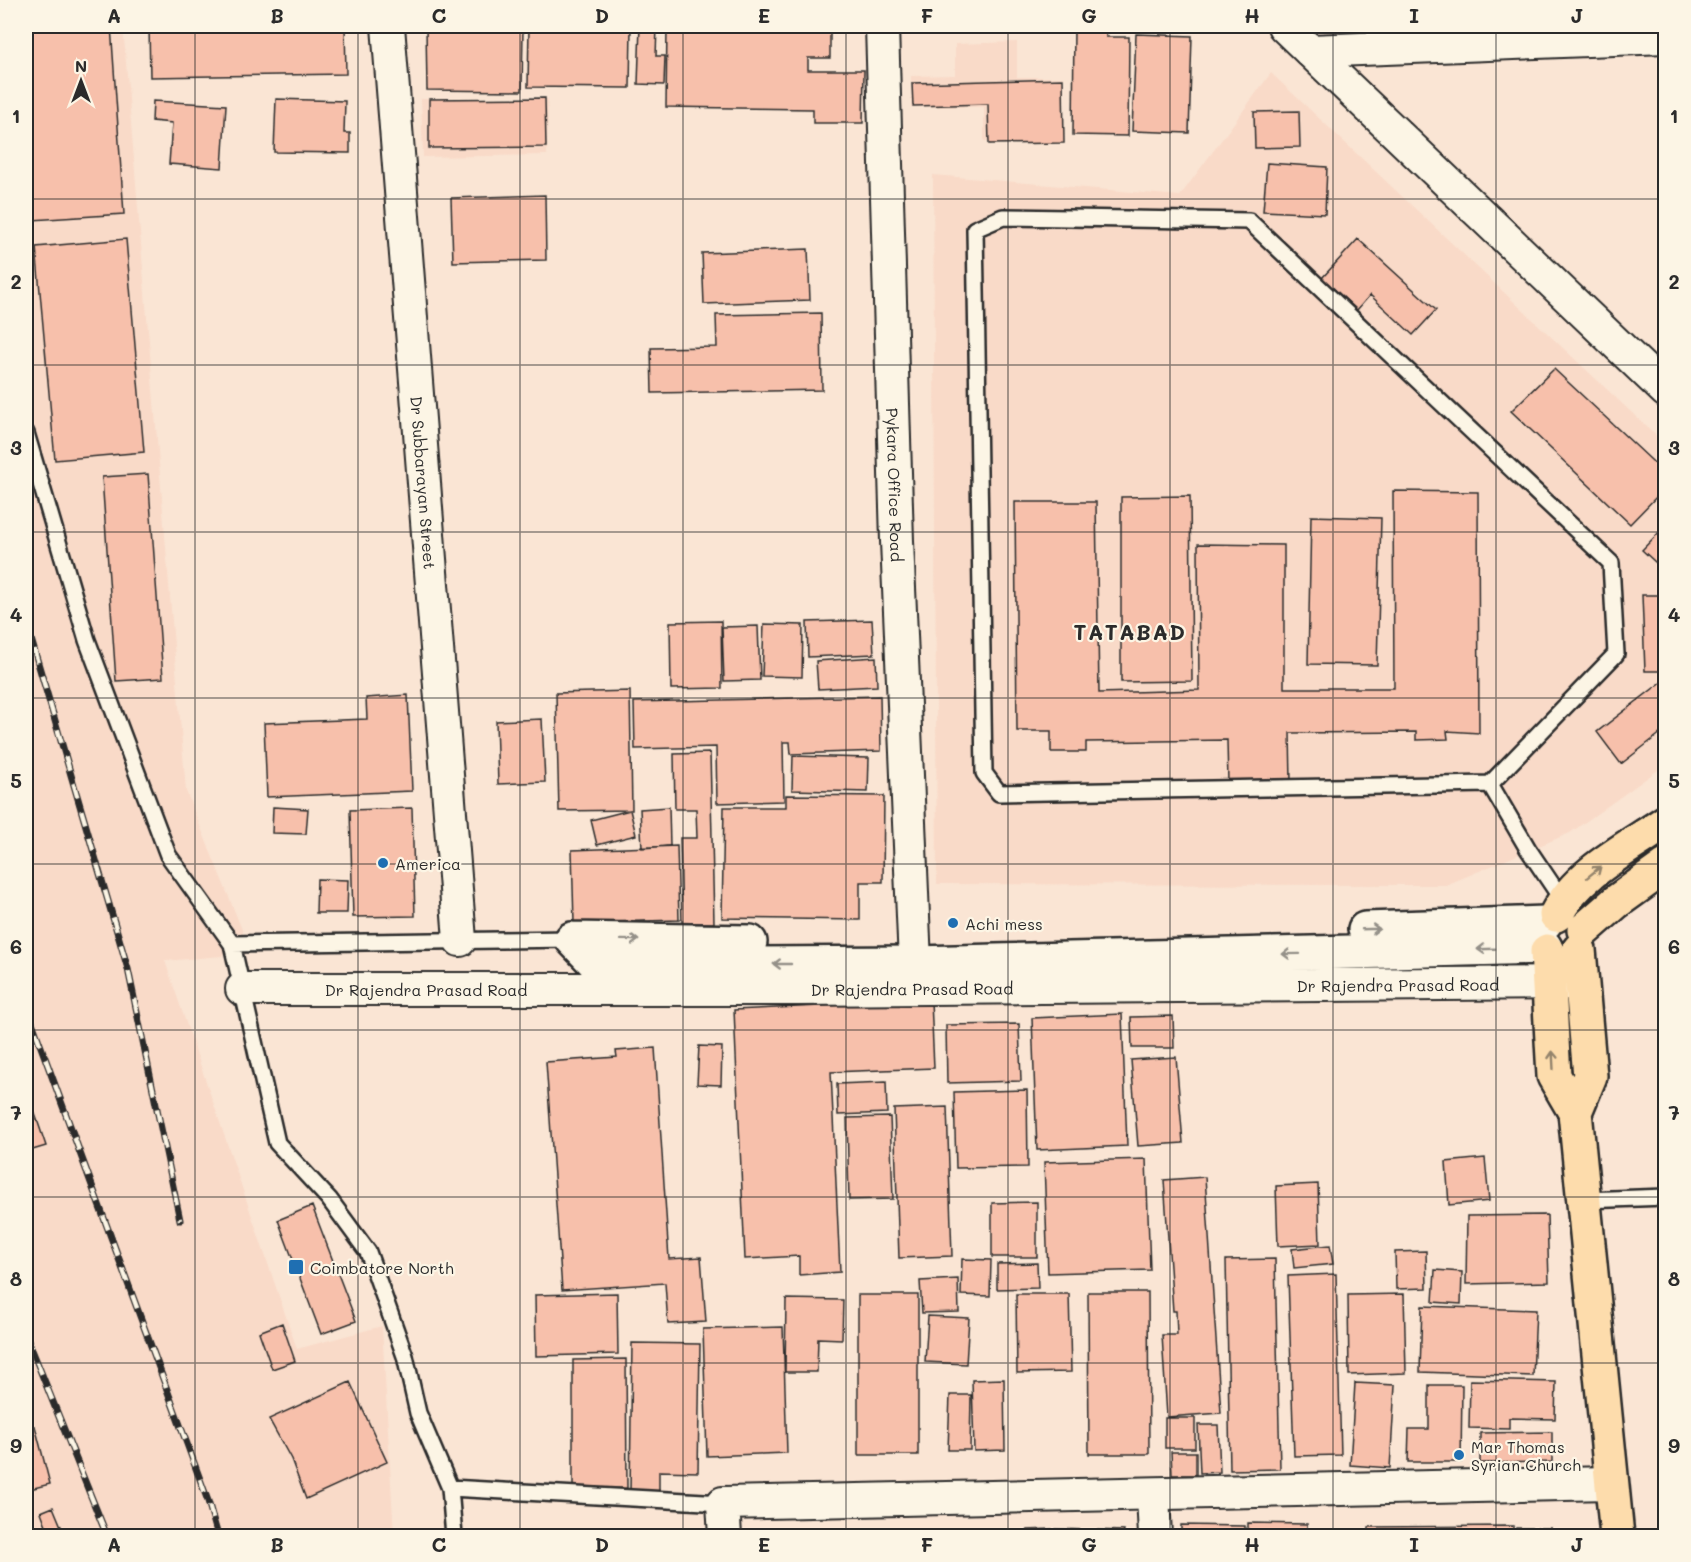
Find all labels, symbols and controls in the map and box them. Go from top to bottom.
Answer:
text: A [107,2,121,28]
text: B [270,2,284,28]
text: C [432,2,447,28]
text: D [595,2,609,28]
text: E [758,2,770,28]
text: F [921,2,934,28]
text: G [1081,2,1097,28]
text: H [1244,2,1260,28]
text: I [1409,2,1419,28]
text: J [1570,2,1584,28]
north arrow [51,51,111,111]
text: N [75,55,87,76]
text: 1 [12,102,20,128]
text: 1 [1670,102,1678,128]
text: 2 [10,268,22,294]
text: 2 [1668,268,1680,294]
street label: Dr Subbarayan Street [407,395,441,570]
street label: Pykara Office Road [883,407,908,562]
text: 3 [10,434,22,460]
text: 3 [1668,434,1680,460]
text: 4 [10,601,23,627]
text: 4 [1668,601,1681,627]
district label: TATABAD [1073,617,1187,646]
text: 5 [10,767,22,793]
text: 5 [1668,767,1680,793]
place label: America [395,853,461,874]
marker: America [376,856,390,870]
one-way arrow [1586,865,1602,878]
place label: Achi mess [965,913,1043,934]
marker: Achi mess [946,916,960,930]
one-way arrow [1360,924,1380,935]
text: 6 [10,933,22,959]
text: 6 [1668,933,1680,959]
one-way arrow [620,934,640,946]
one-way arrow [1477,943,1497,955]
one-way arrow [1282,948,1302,960]
one-way arrow [772,958,792,970]
street label: Dr Rajendra Prasad Road [1297,973,1499,996]
street label: Dr Rajendra Prasad Road [811,977,1013,999]
street label: Dr Rajendra Prasad Road [325,979,527,1000]
one-way arrow [1547,1050,1558,1070]
text: 7 [10,1099,22,1125]
text: 7 [1668,1099,1680,1125]
place label: Coimbatore North [310,1257,454,1278]
marker: Coimbatore North [287,1258,305,1276]
text: 8 [10,1265,22,1291]
text: 8 [1668,1265,1680,1291]
text: 9 [10,1432,22,1458]
text: 9 [1668,1432,1680,1458]
place label: Mar Thomas Syrian Church [1471,1436,1581,1475]
marker: Mar Thomas Syrian Church [1452,1448,1466,1462]
text: A [107,1531,121,1557]
text: B [270,1531,284,1557]
text: C [432,1531,447,1557]
text: D [595,1531,609,1557]
text: E [758,1531,770,1557]
text: F [921,1531,934,1557]
text: G [1081,1531,1097,1557]
text: H [1244,1531,1260,1557]
text: I [1409,1531,1419,1557]
text: J [1570,1531,1584,1557]

